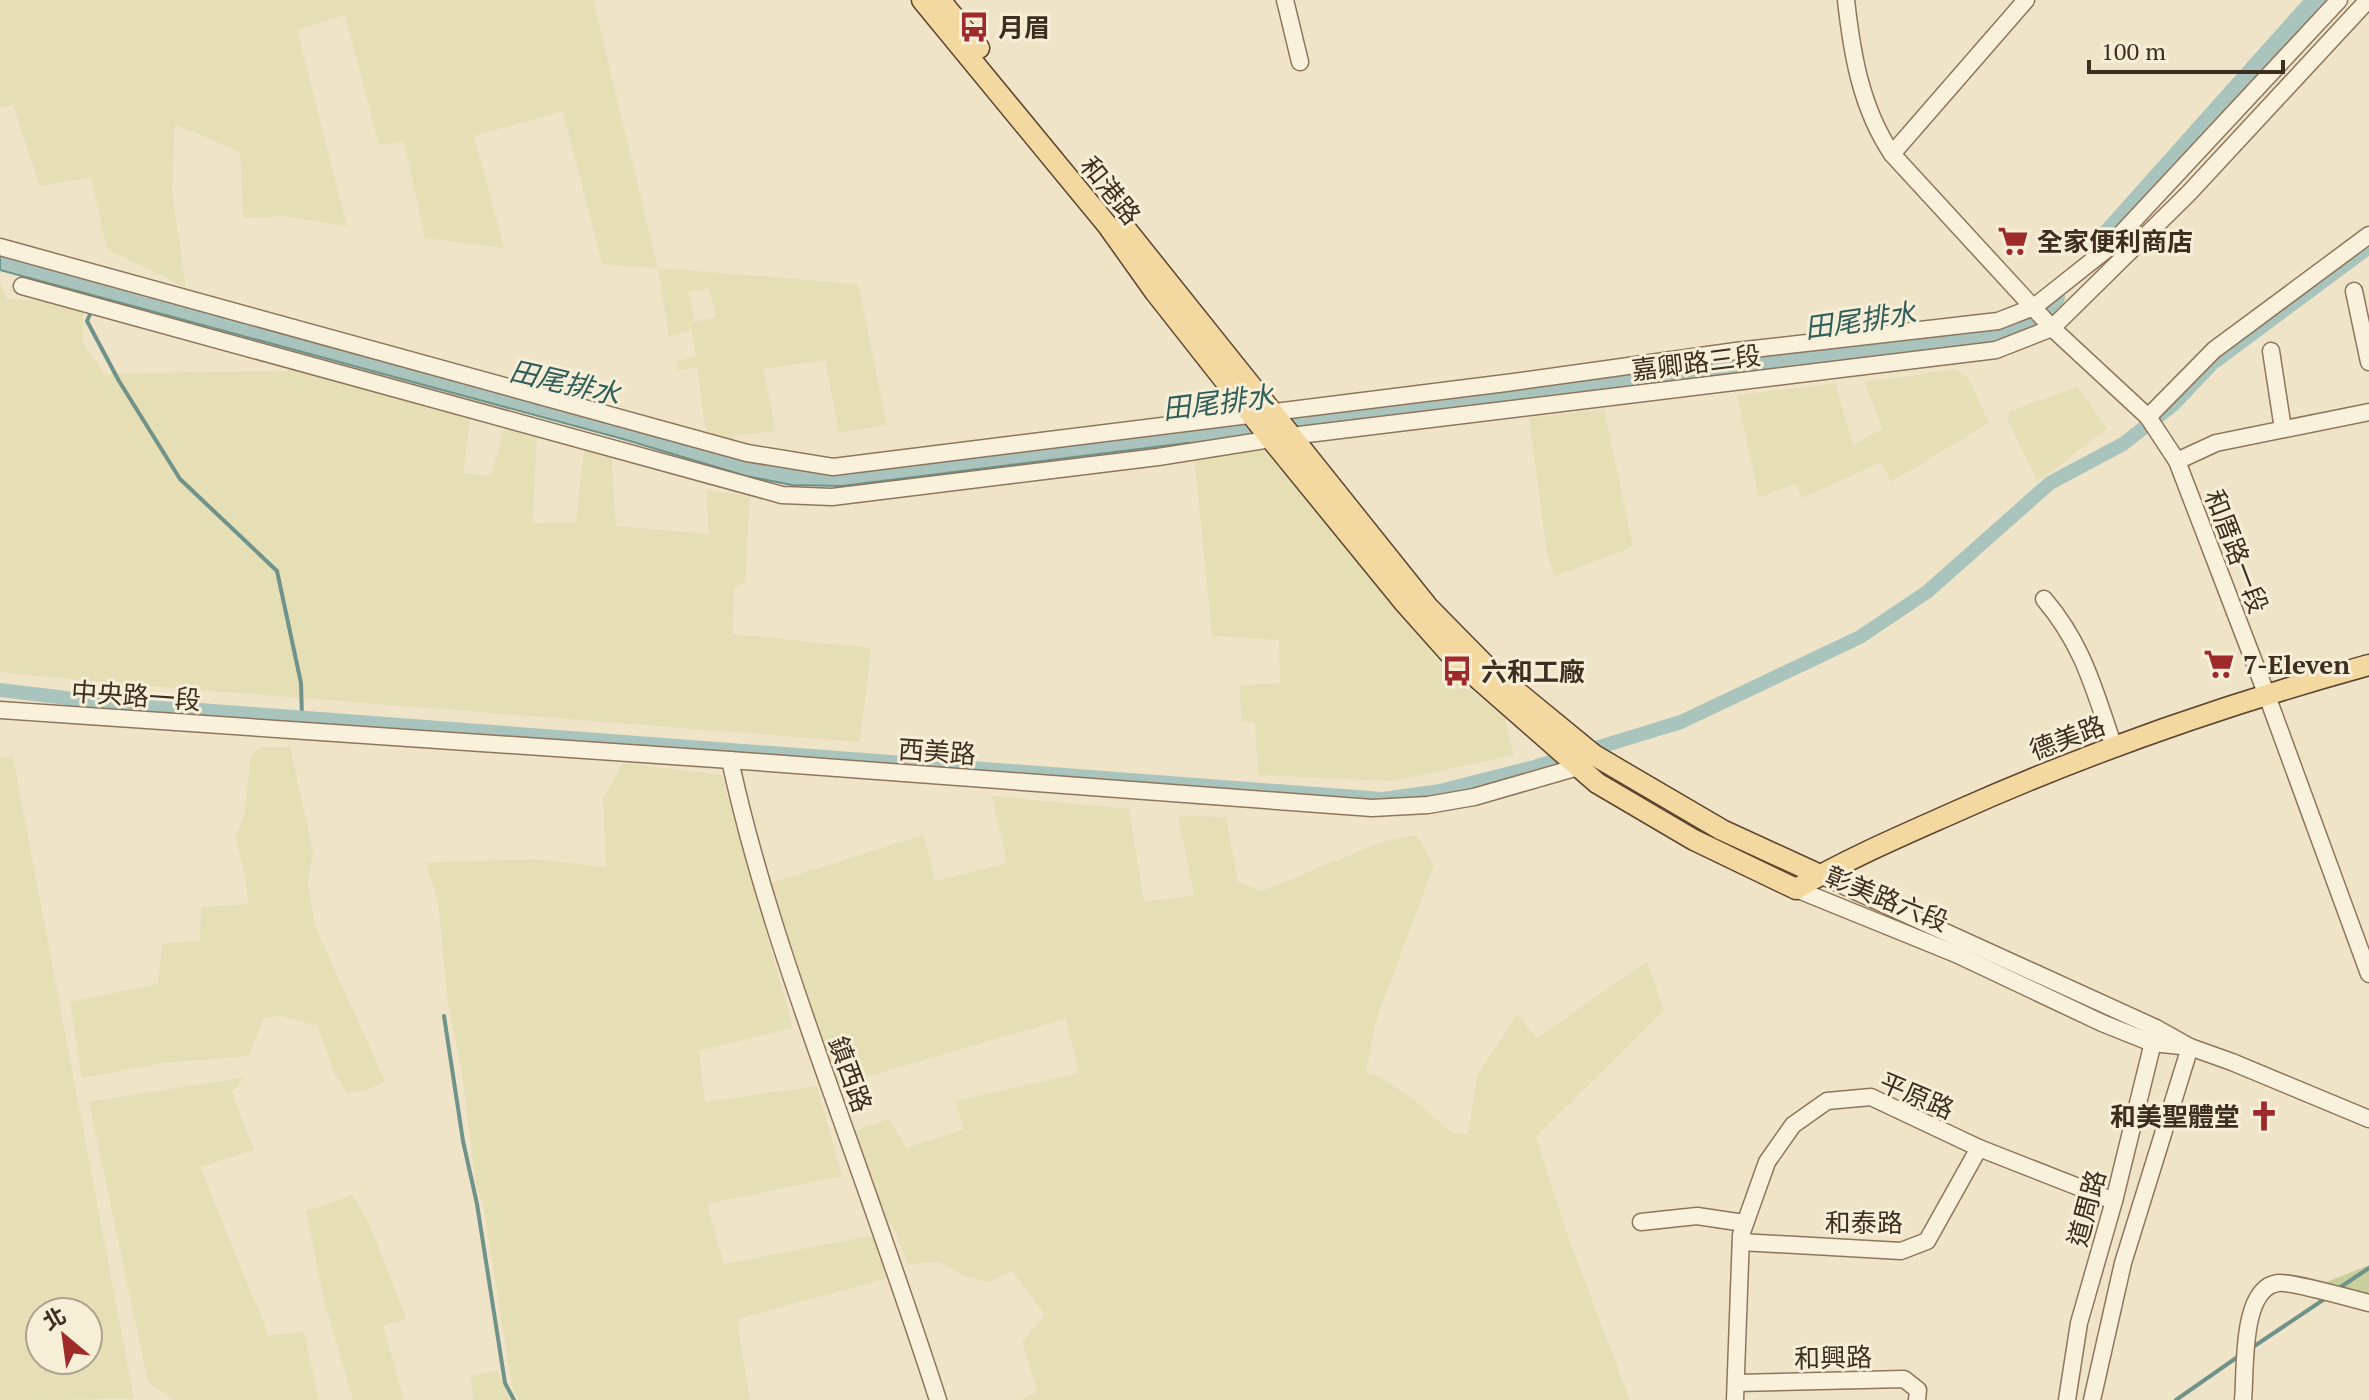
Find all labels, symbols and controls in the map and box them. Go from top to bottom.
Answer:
bus stop icon: 月眉 [957,10,991,44]
place label: 月眉 [998,10,1050,44]
scale bar [2089,24,2283,74]
text: 100 m [2101,35,2166,67]
street label: 和港路 [1073,149,1149,231]
supermarket icon: 全家便利商店 [1996,224,2030,258]
place label: 全家便利商店 [2037,224,2193,258]
water label: 田尾排水 [1802,294,1920,346]
street label: 嘉卿路三段 [1629,337,1763,387]
water label: 田尾排水 [506,351,626,413]
water label: 田尾排水 [1160,377,1278,427]
street label: 和厝路一段 [2198,484,2276,618]
supermarket icon: 7-Eleven [2202,647,2236,681]
place label: 7-Eleven [2243,647,2350,681]
bus stop icon: 六和工廠 [1440,654,1474,688]
place label: 六和工廠 [1481,654,1585,688]
street label: 中央路一段 [70,674,202,716]
street label: 德美路 [2024,707,2110,767]
street label: 西美路 [897,731,977,771]
street label: 彰美路六段 [1820,858,1954,938]
street label: 鎮西路 [822,1032,880,1116]
street label: 平原路 [1874,1064,1960,1126]
place label: 和美聖體堂 [2110,1099,2240,1133]
church icon: 和美聖體堂 [2247,1099,2281,1133]
street label: 道周路 [2059,1166,2113,1250]
street label: 和泰路 [1825,1205,1903,1239]
north arrow [24,1296,104,1376]
text: 北 [37,1300,71,1336]
street label: 和興路 [1794,1339,1872,1375]

